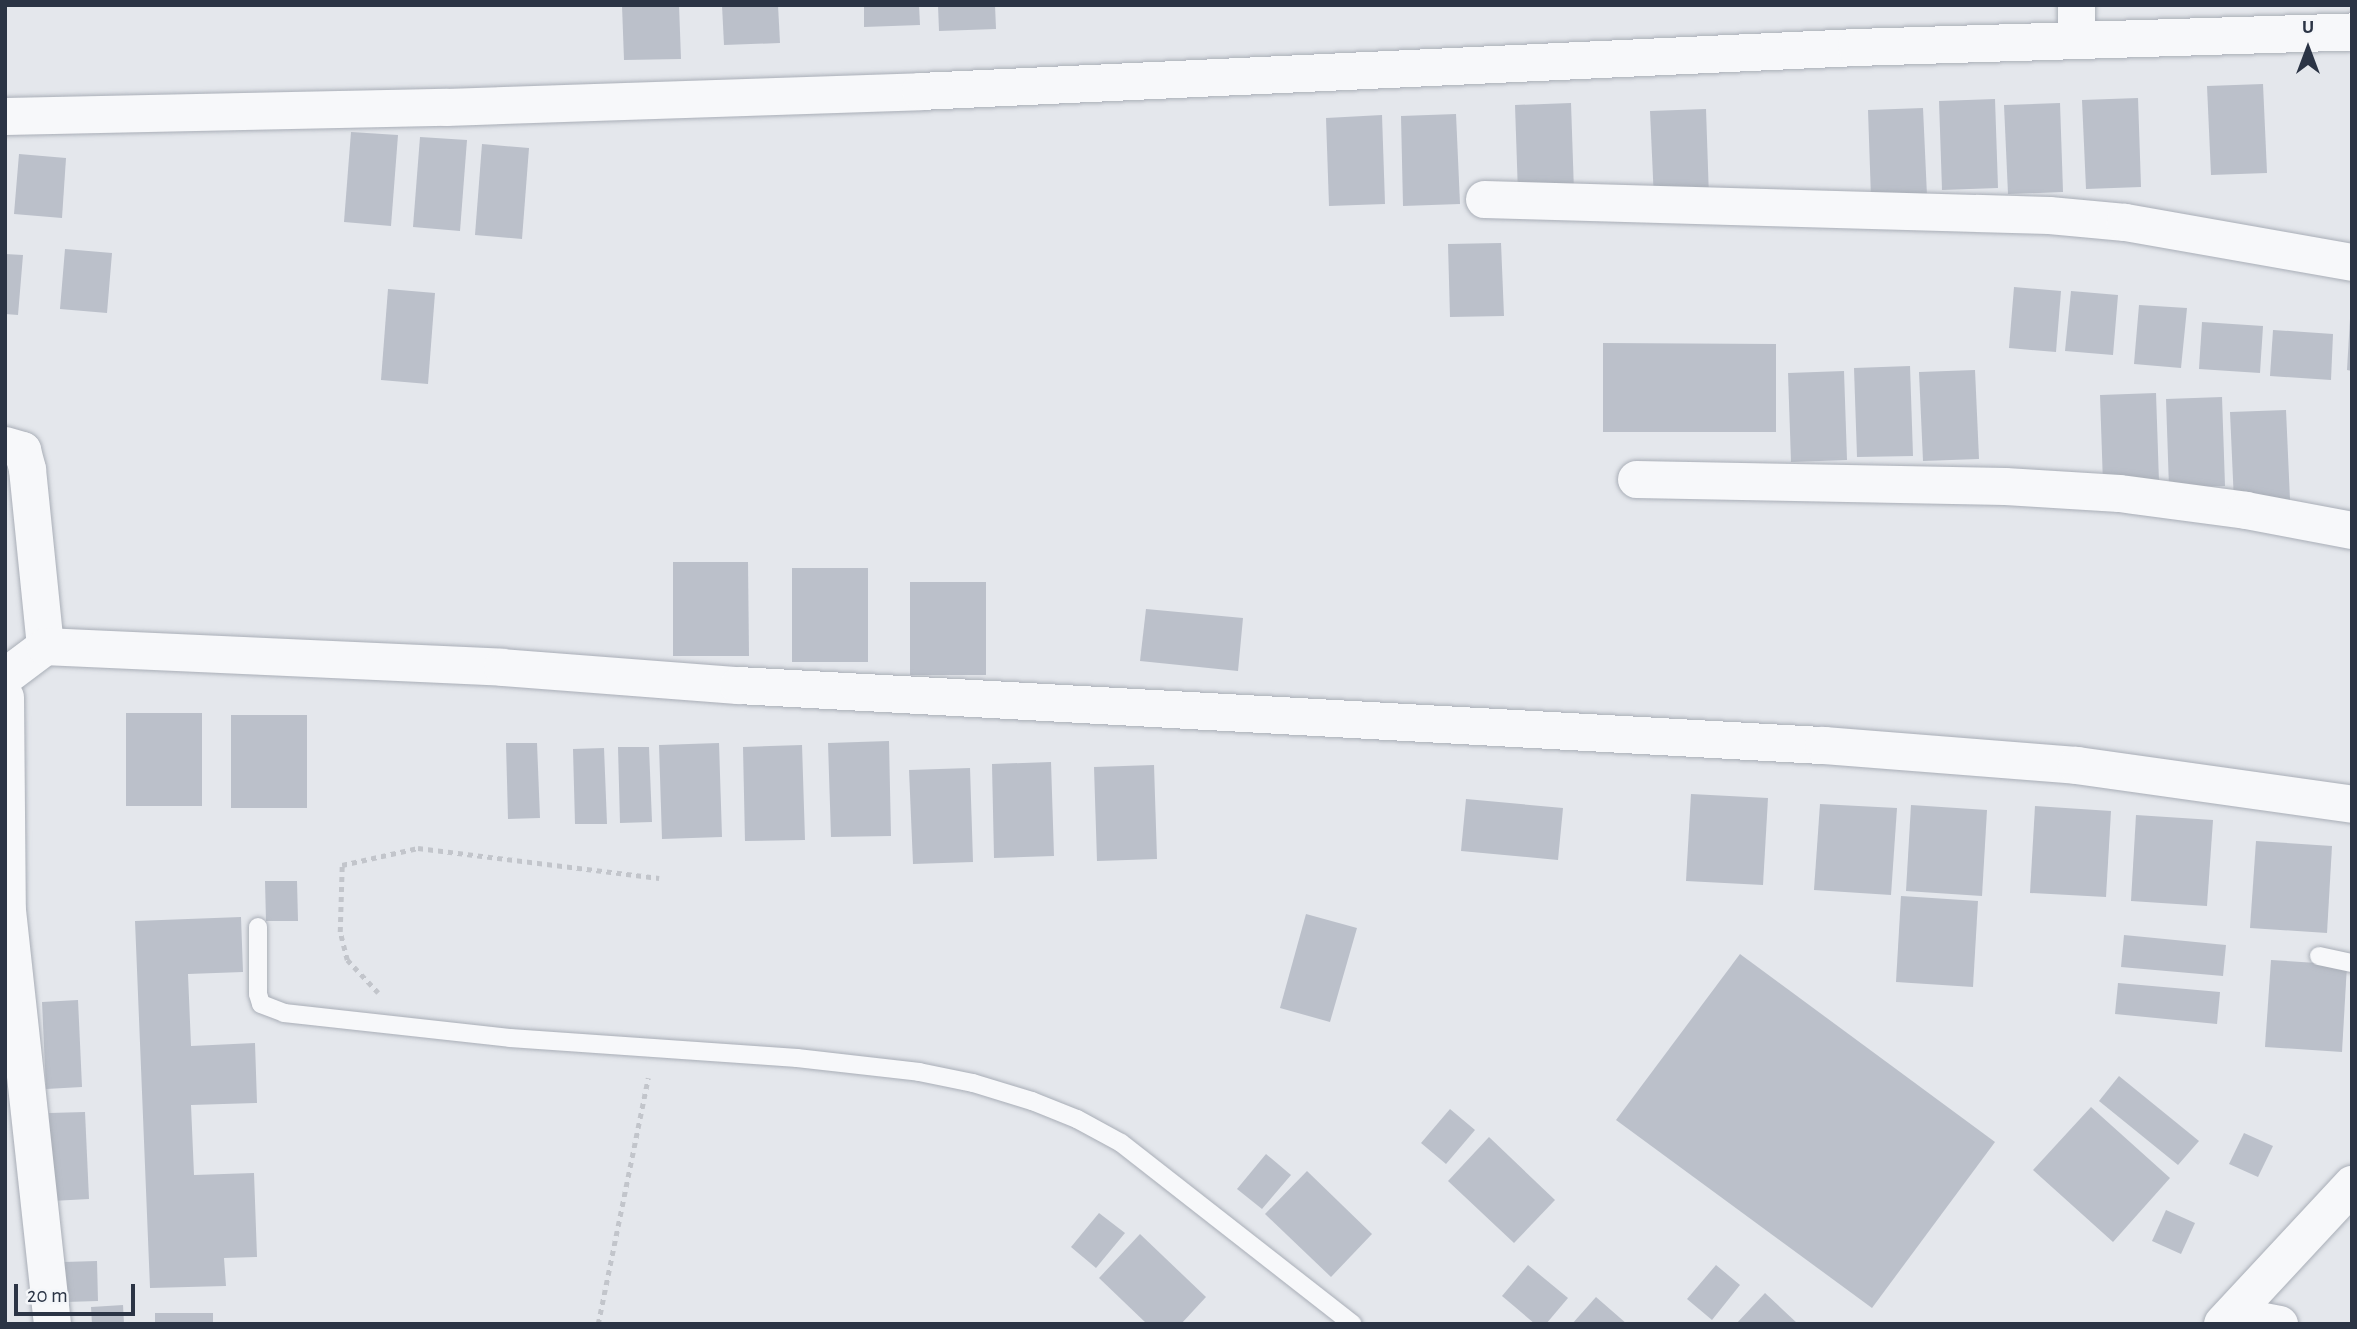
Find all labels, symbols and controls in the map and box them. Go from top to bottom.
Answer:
north arrow [2273,14,2343,84]
text: U [2302,18,2314,37]
scale bar [18,1270,138,1314]
text: 20 m [27,1285,68,1306]

